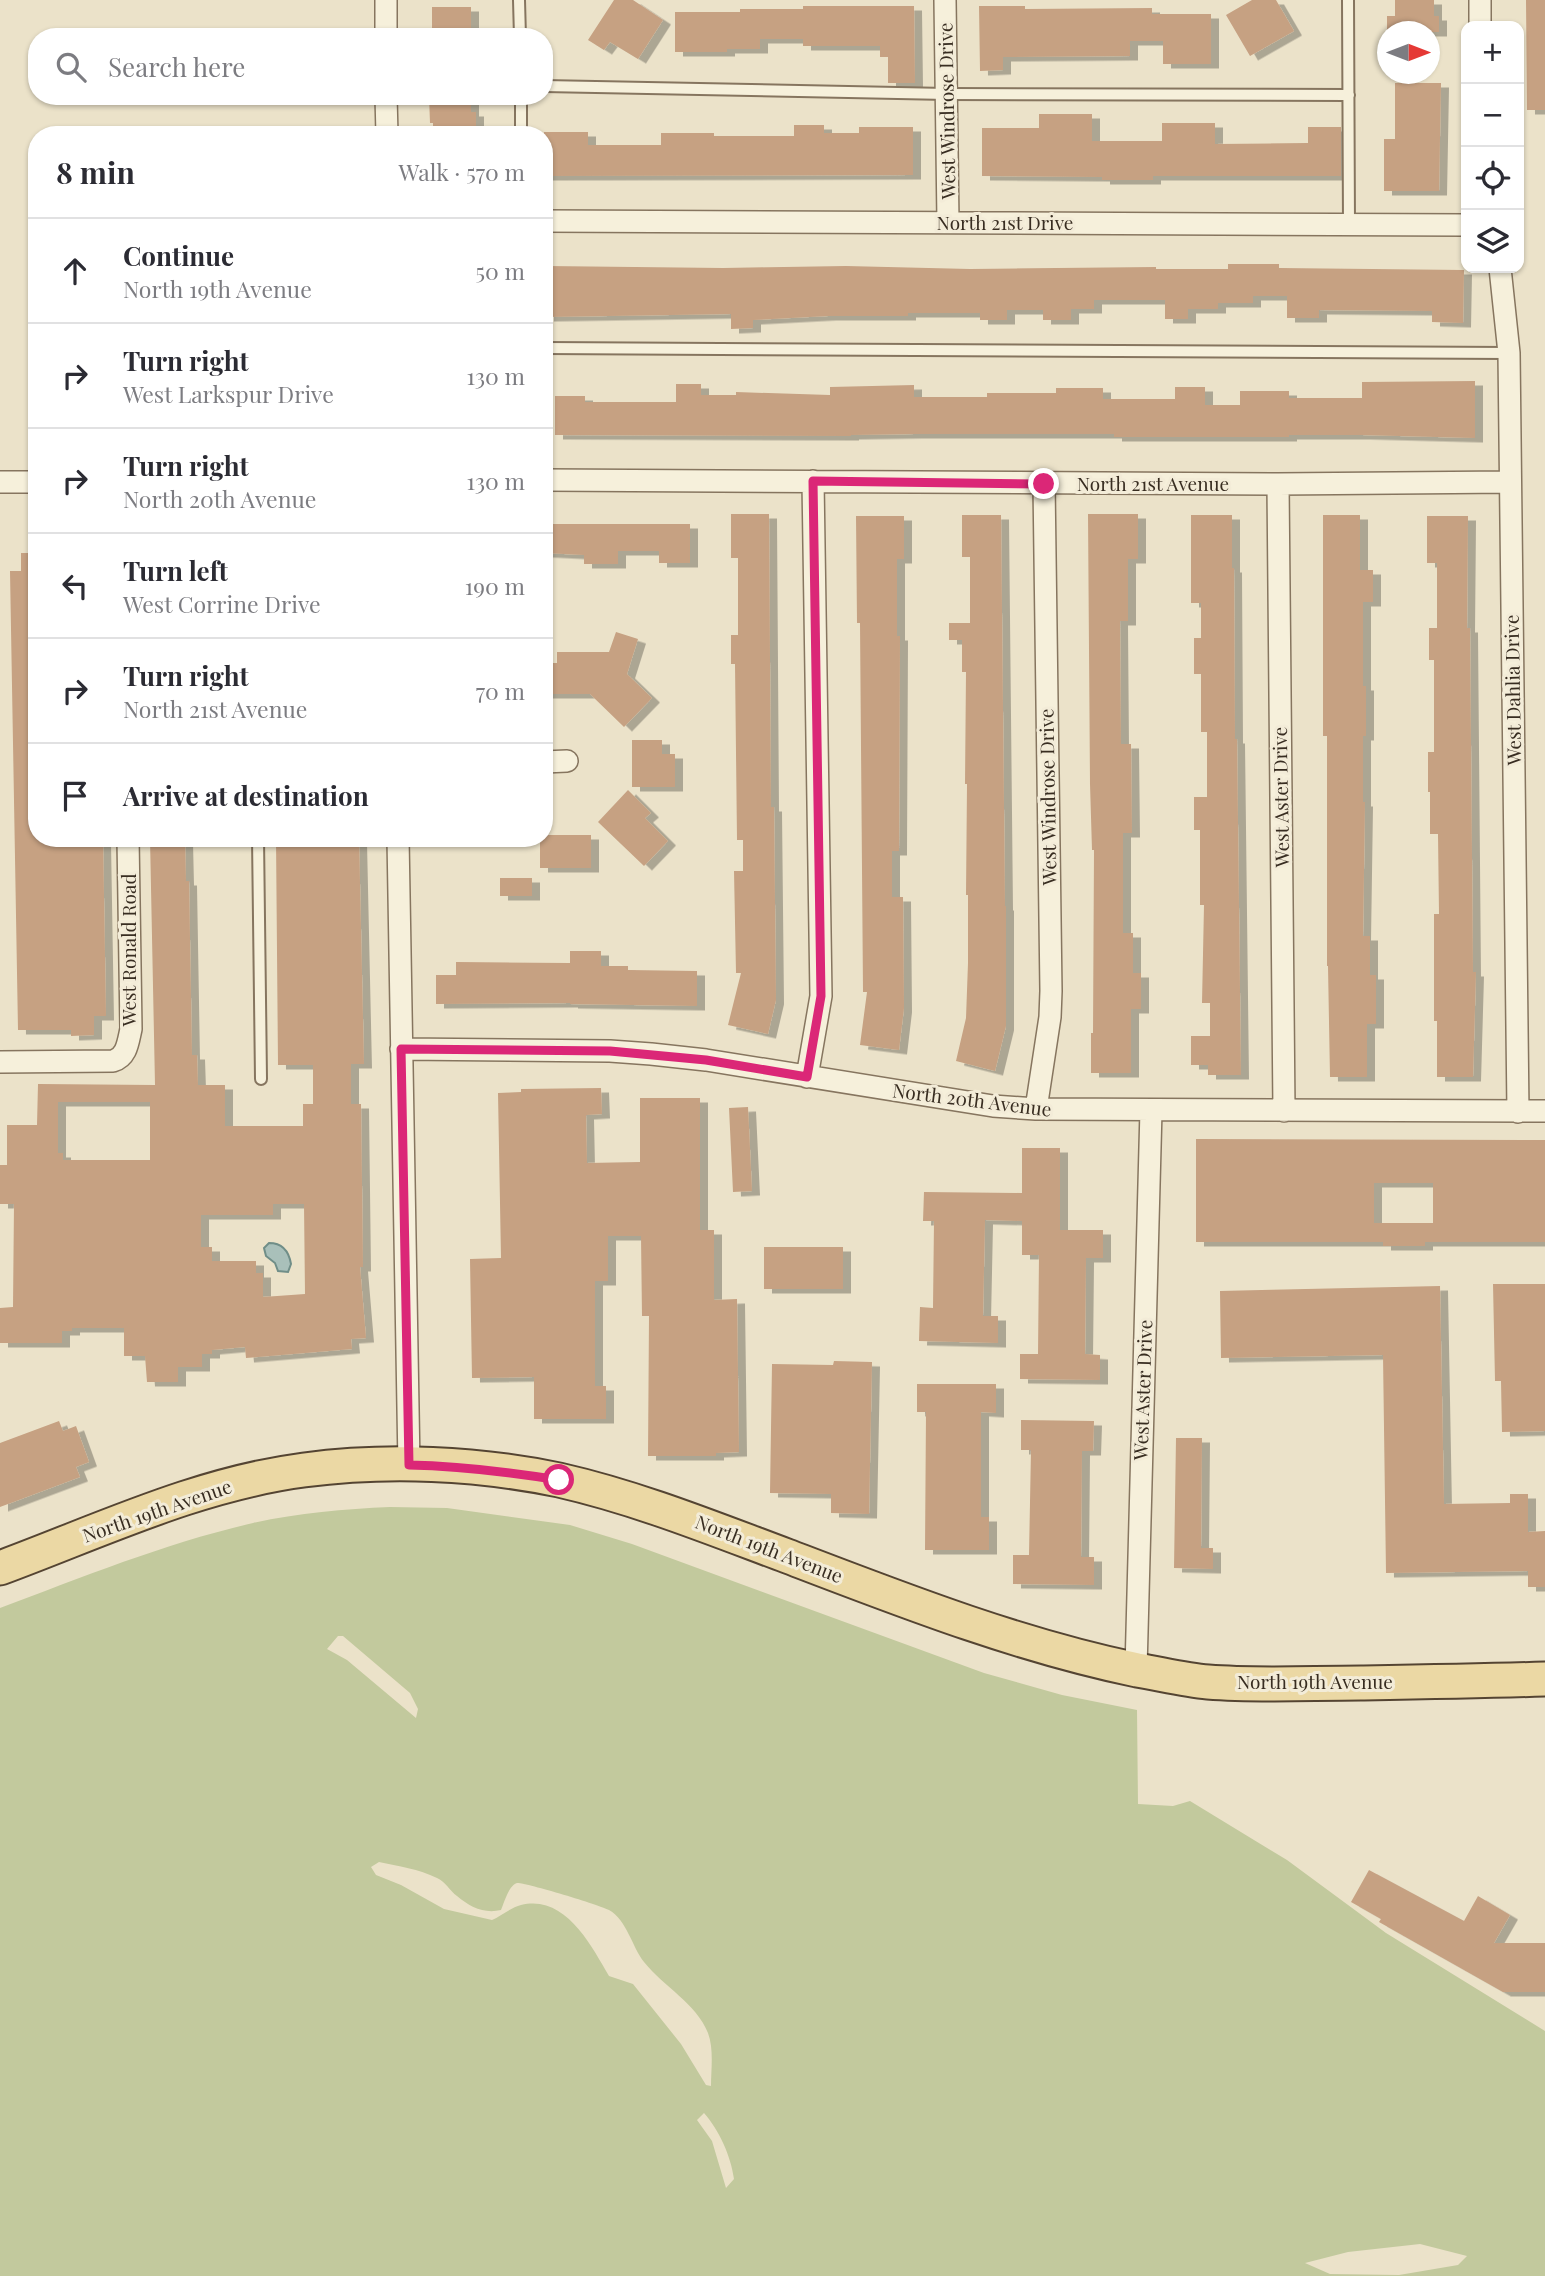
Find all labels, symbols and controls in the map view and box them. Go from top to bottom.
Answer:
north arrow [1377,21,1440,84]
map controls [1461,21,1524,273]
button: + [1461,21,1524,84]
street label: West Windrose Drive [931,22,961,201]
search box [28,28,553,105]
icon: search [52,48,90,86]
text: Search here [108,49,245,84]
button: − [1461,84,1524,147]
button: locate [1461,147,1524,210]
text: 8 min [56,152,135,192]
text: Walk · 570 m [399,156,525,187]
street label: North 21st Drive [937,209,1073,235]
button: layers [1461,210,1524,273]
text: Continue [123,238,234,273]
icon: ahead [56,252,94,290]
text: 50 m [476,255,525,286]
text: North 19th Avenue [123,273,312,304]
text: Turn right [123,343,249,378]
icon: right [56,357,94,395]
text: 130 m [467,360,525,391]
text: West Larkspur Drive [123,378,334,409]
text: Turn right [123,448,249,483]
icon: right [56,462,94,500]
text: 130 m [467,465,525,496]
route end [1028,468,1059,499]
street label: North 21st Avenue [1077,470,1229,496]
text: North 20th Avenue [123,483,316,514]
text: Turn left [123,553,228,588]
icon: left [56,567,94,605]
text: 190 m [465,570,525,601]
text: West Corrine Drive [123,588,321,619]
street label: West Dahlia Drive [1498,614,1526,767]
text: Turn right [123,658,249,693]
icon: right [56,672,94,710]
text: 70 m [476,675,525,706]
text: North 21st Avenue [123,693,307,724]
street label: West Windrose Drive [1032,708,1062,887]
street label: West Aster Drive [1266,727,1294,869]
icon: arrive [56,777,94,815]
text: Arrive at destination [123,778,369,813]
street label: West Ronald Road [115,874,141,1027]
street label: North 20th Avenue [891,1076,1053,1122]
street label: West Aster Drive [1127,1319,1157,1462]
route start [543,1464,574,1495]
street label: North 19th Avenue [79,1472,235,1548]
street label: North 19th Avenue [692,1508,847,1588]
street label: North 19th Avenue [1237,1668,1393,1694]

